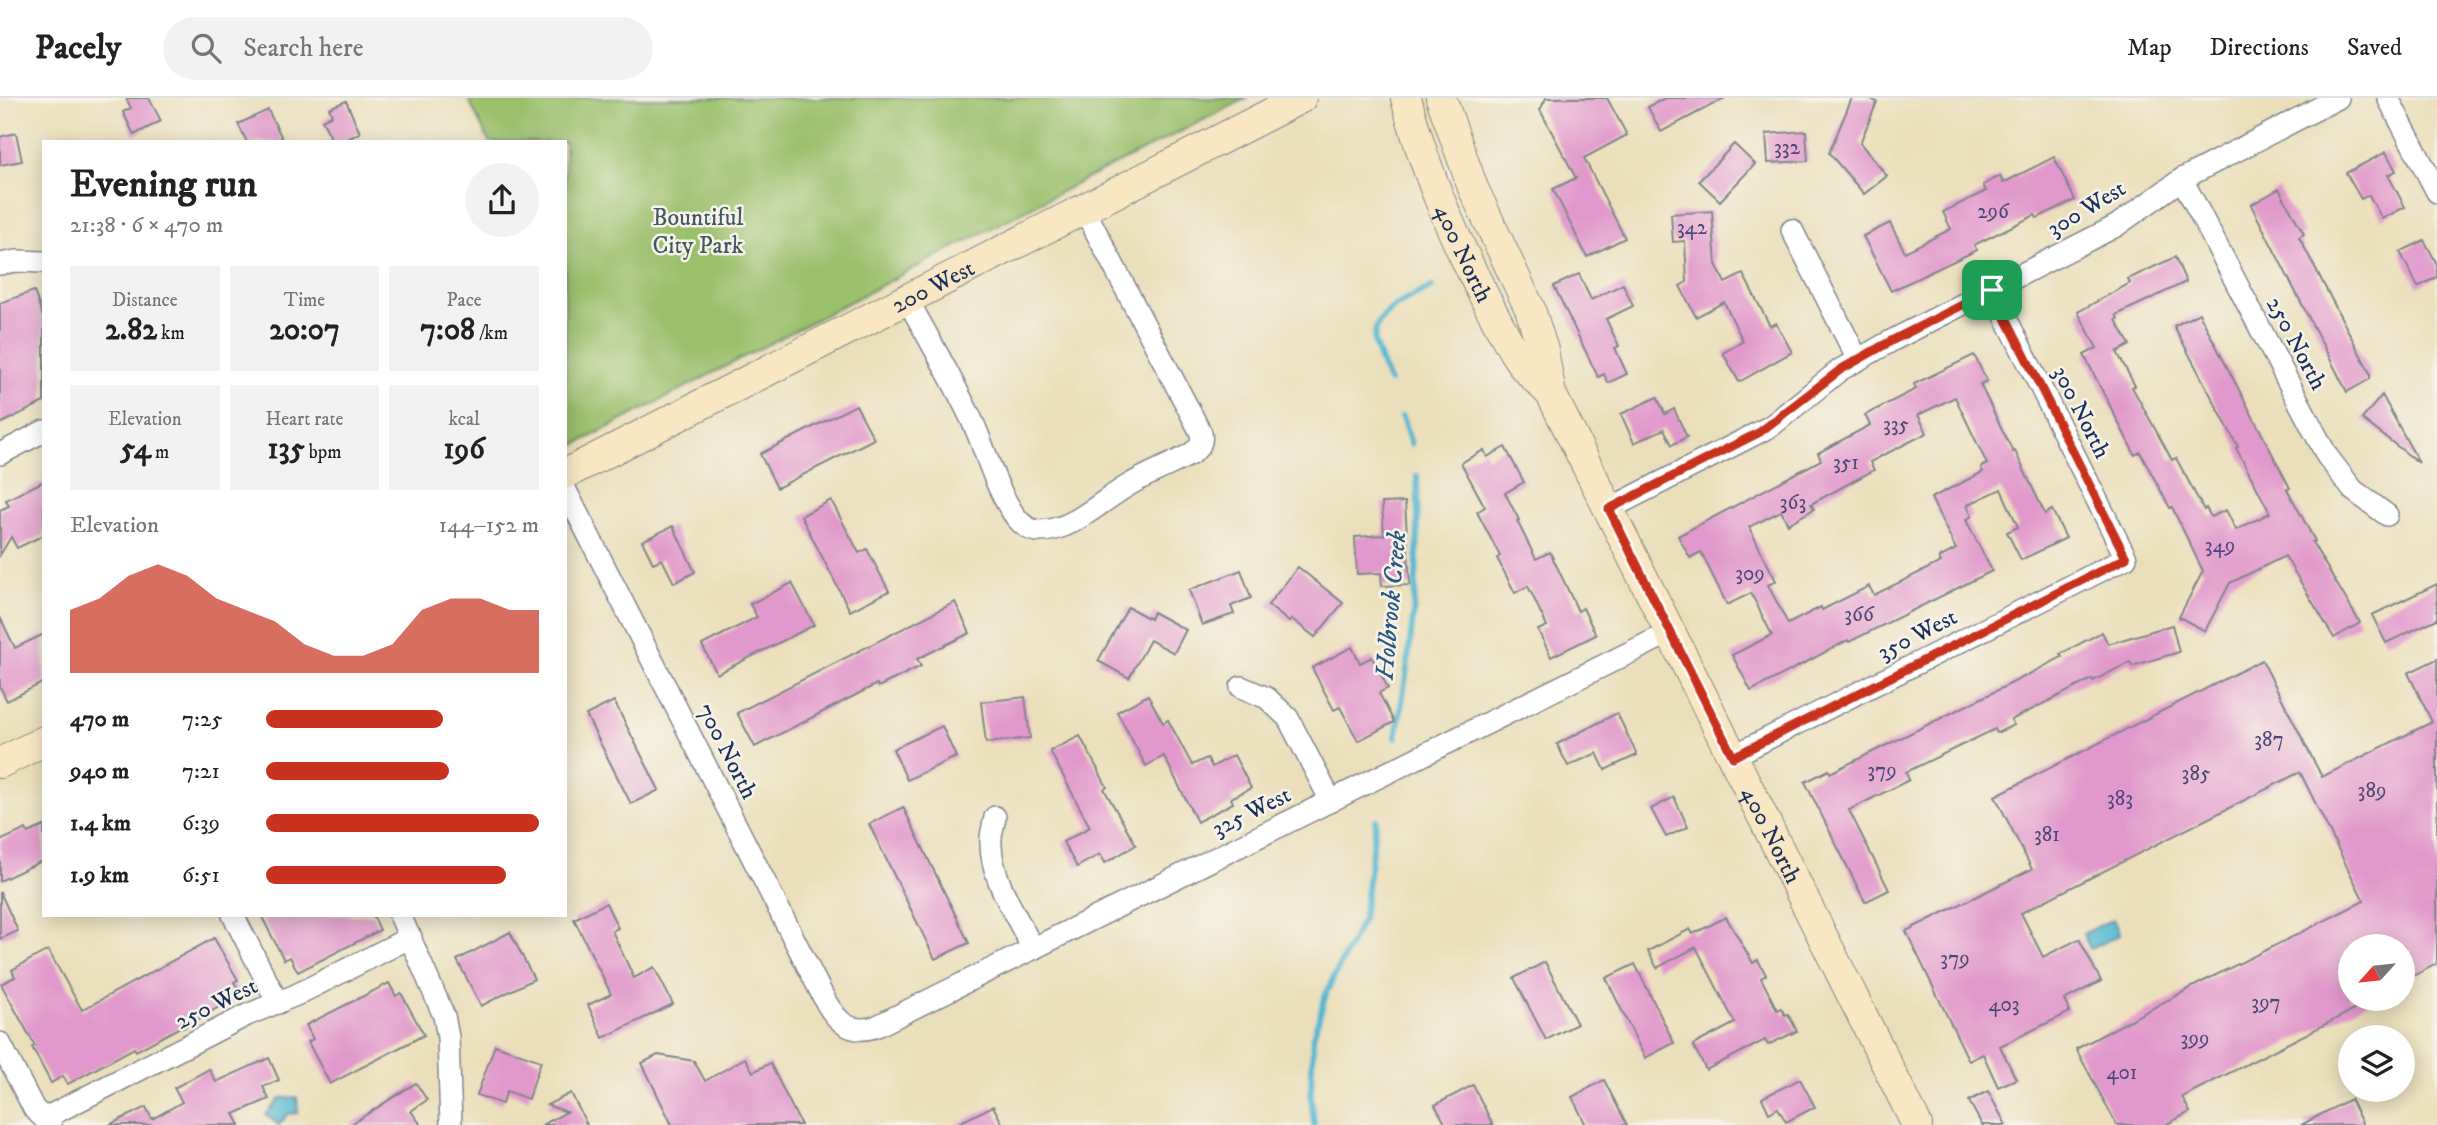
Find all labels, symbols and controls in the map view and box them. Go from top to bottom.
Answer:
search box [163,17,653,80]
text: Pacely [35,28,121,69]
icon: search [187,29,225,67]
text: Search here [243,32,363,65]
text: Map [2127,33,2172,63]
text: Directions [2210,33,2309,63]
text: Saved [2347,33,2402,63]
house number: 332 [1774,135,1801,161]
text: Evening run [70,161,257,209]
button: share [465,163,539,237]
street label: 300 West [2042,174,2132,244]
house number: 296 [1977,199,2010,225]
street label: 400 North [1427,200,1499,308]
park label: Bountiful City Park [652,203,744,261]
text: 21:38 · 6 × 470 m [70,211,223,240]
house number: 342 [1677,215,1708,241]
street label: 200 West [887,253,980,321]
pin [1962,260,2022,320]
icon: arrive [1973,271,2011,309]
text: Distance [112,289,178,312]
text: Time [284,289,325,312]
text: Pace [447,289,482,312]
street label: 250 North [2259,292,2333,396]
text: 2.82 [105,312,157,349]
text: 20:07 [269,312,340,349]
text: 7:08 [420,312,475,349]
text: km [157,322,185,345]
text: /km [475,322,508,345]
street label: 300 North [2045,361,2117,464]
text: Elevation [108,408,182,431]
text: Heart rate [266,408,343,431]
text: kcal [449,408,480,431]
house number: 335 [1883,412,1909,438]
text: 54 [120,431,151,468]
text: 135 [268,431,305,468]
text: 196 [443,431,485,468]
text: m [151,441,169,464]
text: bpm [305,441,341,464]
house number: 351 [1833,450,1859,476]
house number: 363 [1780,490,1806,516]
text: Elevation [70,511,159,540]
text: 144–152 m [439,511,539,540]
water label: Holbrook Creek [1368,529,1414,682]
house number: 349 [2205,533,2235,559]
house number: 309 [1735,561,1765,587]
house number: 366 [1844,602,1875,628]
street label: 350 West [1873,602,1963,668]
street label: 700 North [690,698,764,805]
text: 470 m [70,705,129,734]
text: 7:25 [182,705,223,734]
house number: 387 [2254,727,2284,753]
text: 940 m [70,757,129,786]
text: 7:21 [182,757,220,786]
house number: 379 [1867,758,1897,784]
house number: 385 [2182,761,2210,787]
house number: 389 [2358,778,2386,804]
street label: 325 West [1207,780,1296,844]
street label: 400 North [1734,782,1808,889]
house number: 383 [2107,786,2133,812]
text: 1.4 km [70,809,131,838]
text: 6:39 [182,809,220,838]
house number: 381 [2034,822,2060,848]
text: 1.9 km [70,861,129,890]
text: 6:51 [182,861,220,890]
north arrow [2338,934,2415,1012]
map controls [2338,934,2415,1102]
house number: 379 [1940,946,1970,972]
street label: 250 West [170,971,263,1037]
house number: 397 [2251,990,2281,1016]
house number: 403 [1988,992,2020,1018]
button: layers [2338,1025,2415,1102]
house number: 399 [2181,1026,2209,1052]
house number: 401 [2106,1060,2138,1086]

